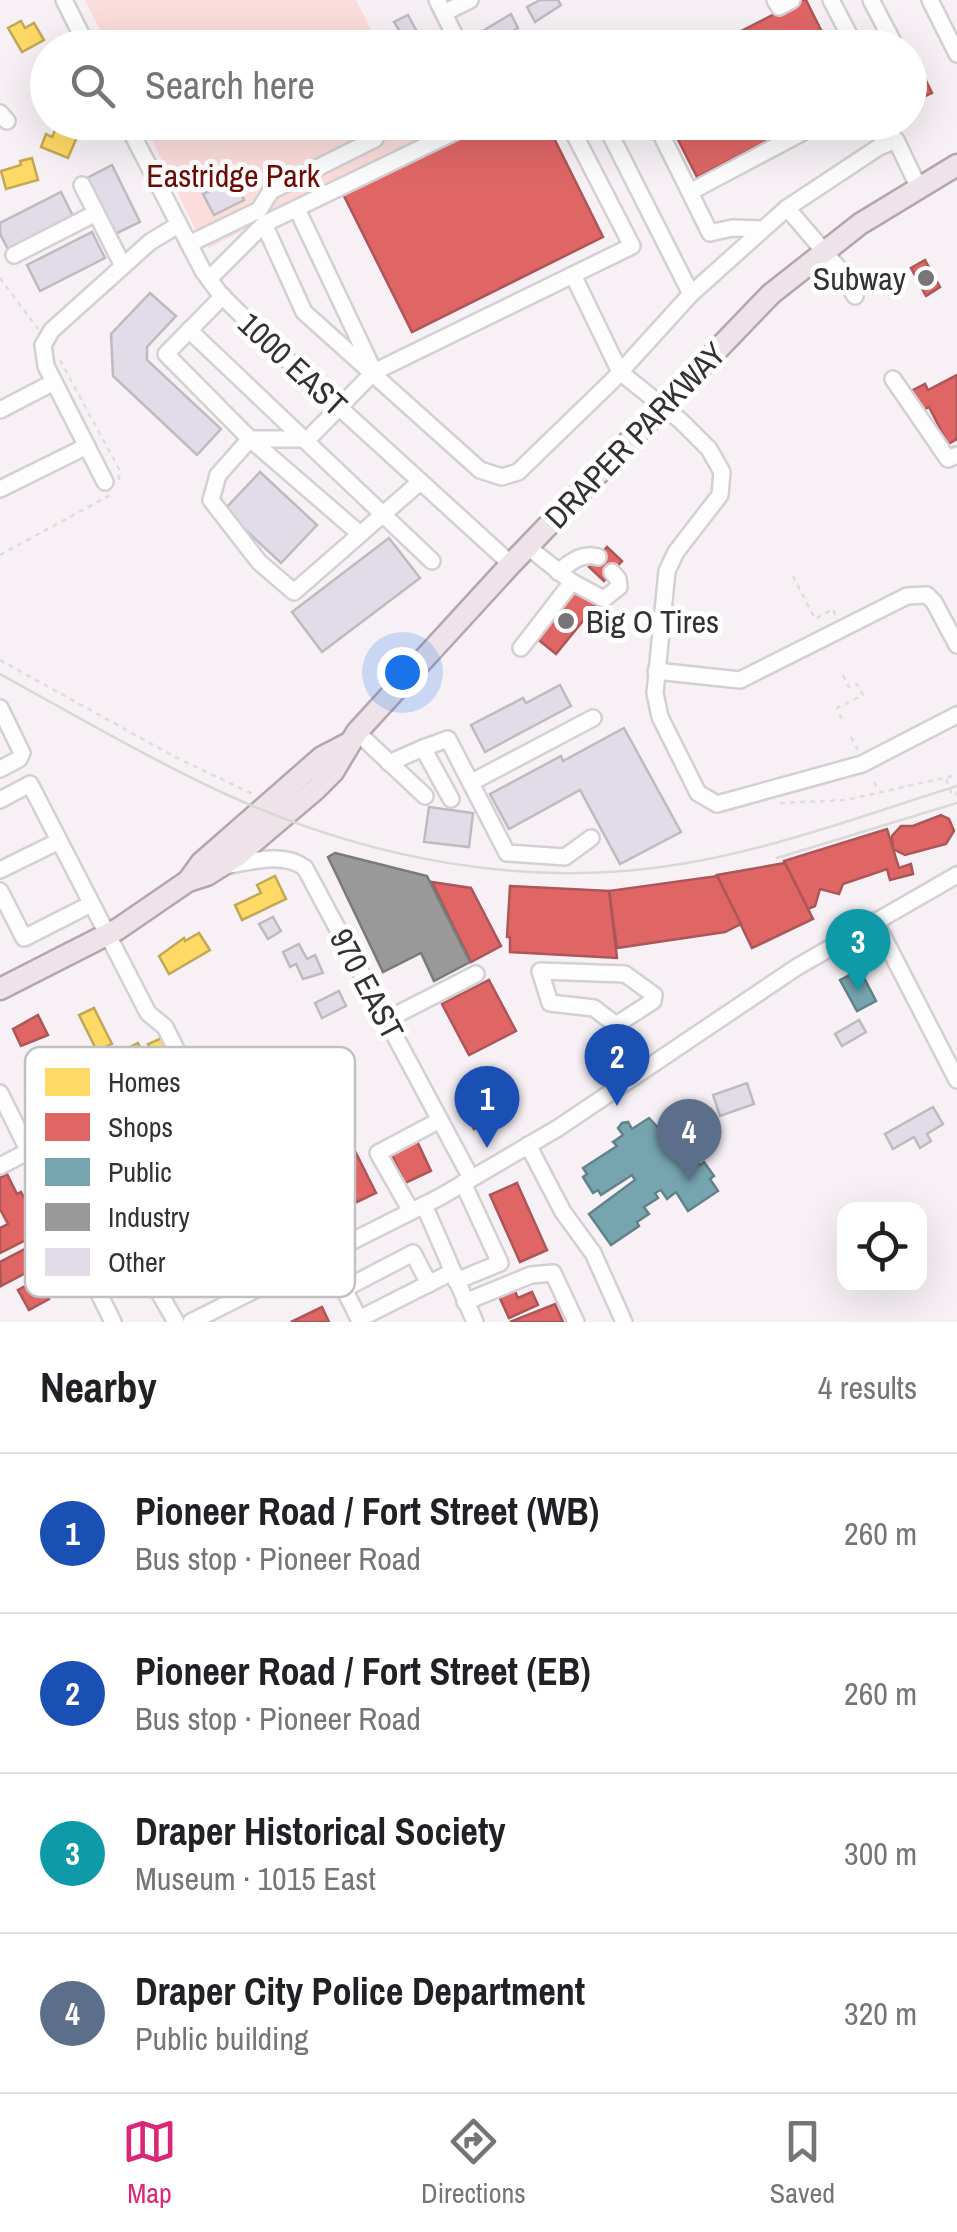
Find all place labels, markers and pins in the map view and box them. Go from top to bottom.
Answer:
place label: Subway [813,257,906,300]
marker: Subway [915,267,937,289]
place label: Big O Tires [586,600,719,643]
marker: Big O Tires [555,610,577,632]
pin: 3 [826,908,890,991]
pin: 2 [584,1024,650,1106]
pin: 1 [454,1066,520,1148]
pin: 4 [656,1098,722,1181]

